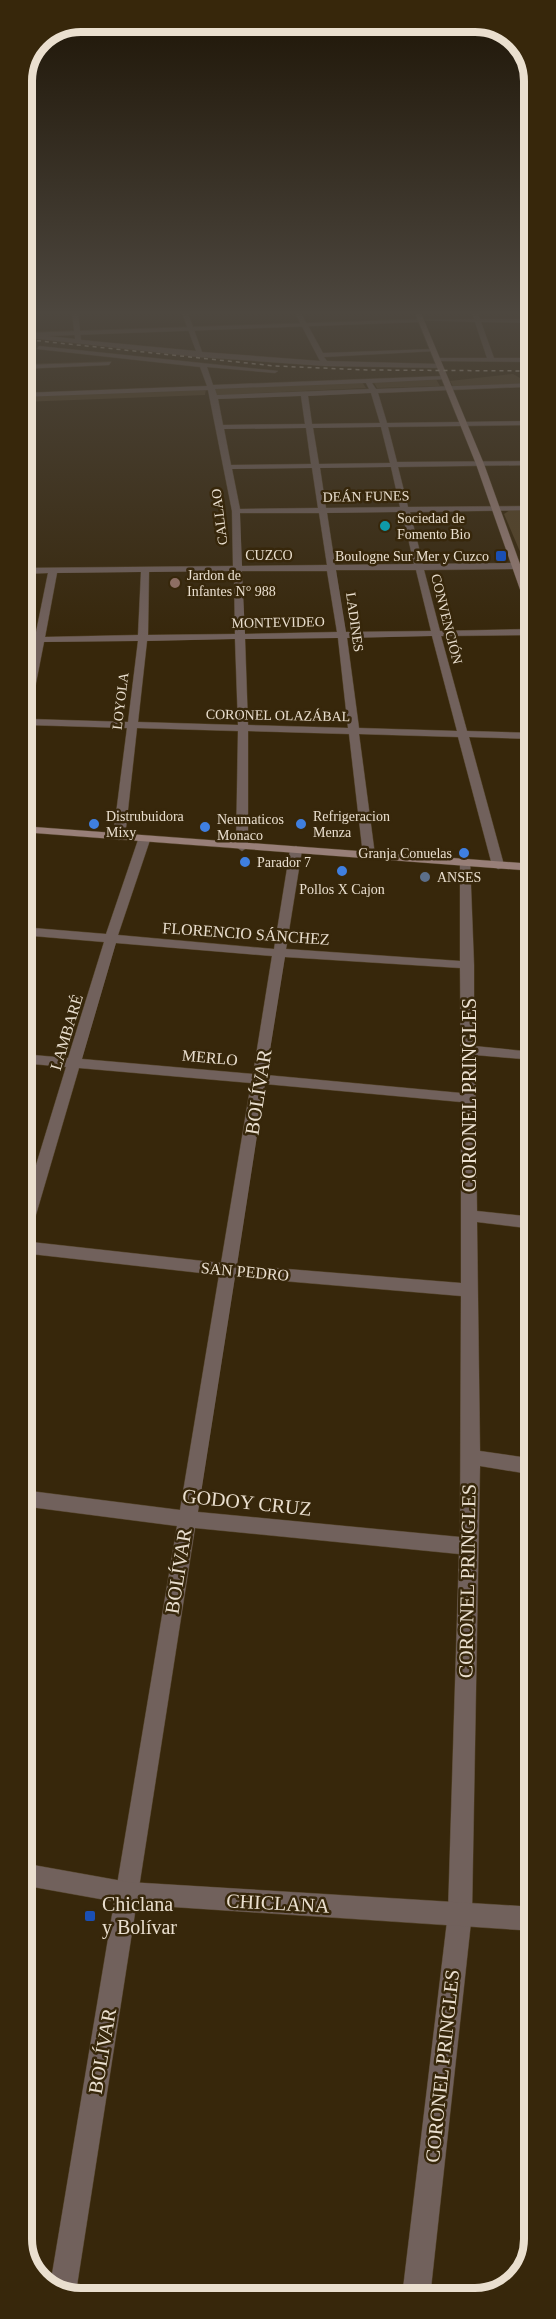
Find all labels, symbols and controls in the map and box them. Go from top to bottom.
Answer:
street label: DEÁN FUNES [322,487,410,505]
street label: CALLAO [209,488,230,546]
place label: Sociedad de Fomento Bio [397,511,471,542]
marker: Sociedad de Fomento Bio [378,519,392,533]
street label: CUZCO [245,548,293,563]
place label: Boulogne Sur Mer y Cuzco [335,549,489,564]
marker: Boulogne Sur Mer y Cuzco [494,549,508,563]
place label: Jardon de Infantes N° 988 [187,568,276,599]
street label: CONVENCIÓN [428,572,466,666]
marker: Jardon de Infantes N° 988 [168,576,182,590]
street label: LADINES [343,591,366,653]
street label: MONTEVIDEO [231,614,325,631]
street label: LOYOLA [110,671,132,731]
street label: CORONEL OLAZÁBAL [206,706,350,724]
place label: Distrubuidora Mixy [106,809,185,840]
place label: Refrigeracion Menza [313,809,390,840]
place label: Neumaticos Monaco [217,812,284,843]
marker: Distrubuidora Mixy [87,817,101,831]
marker: Refrigeracion Menza [294,817,308,831]
marker: Neumaticos Monaco [198,820,212,834]
place label: Granja Conuelas [358,846,452,861]
marker: Granja Conuelas [457,846,471,860]
marker: Parador 7 [238,855,252,869]
place label: Parador 7 [257,855,311,870]
marker: Pollos X Cajon [335,864,349,878]
marker: ANSES [418,870,432,884]
place label: ANSES [437,870,481,885]
place label: Pollos X Cajon [299,882,385,897]
street label: FLORENCIO SÁNCHEZ [162,918,330,948]
street label: LAMBARÉ [46,992,86,1072]
street label: CORONEL PRINGLES [458,998,480,1192]
street label: MERLO [181,1047,239,1068]
street label: BOLÍVAR [240,1047,276,1136]
street label: SAN PEDRO [200,1259,290,1284]
street label: GODOY CRUZ [181,1484,313,1520]
street label: CORONEL PRINGLES [454,1484,480,1678]
street label: BOLÍVAR [160,1526,196,1615]
street label: CHICLANA [226,1889,331,1917]
place label: Chiclana y Bolívar [102,1893,177,1939]
marker: Chiclana y Bolívar [83,1909,97,1923]
street label: CORONEL PRINGLES [421,1968,463,2164]
street label: BOLÍVAR [84,2006,120,2095]

